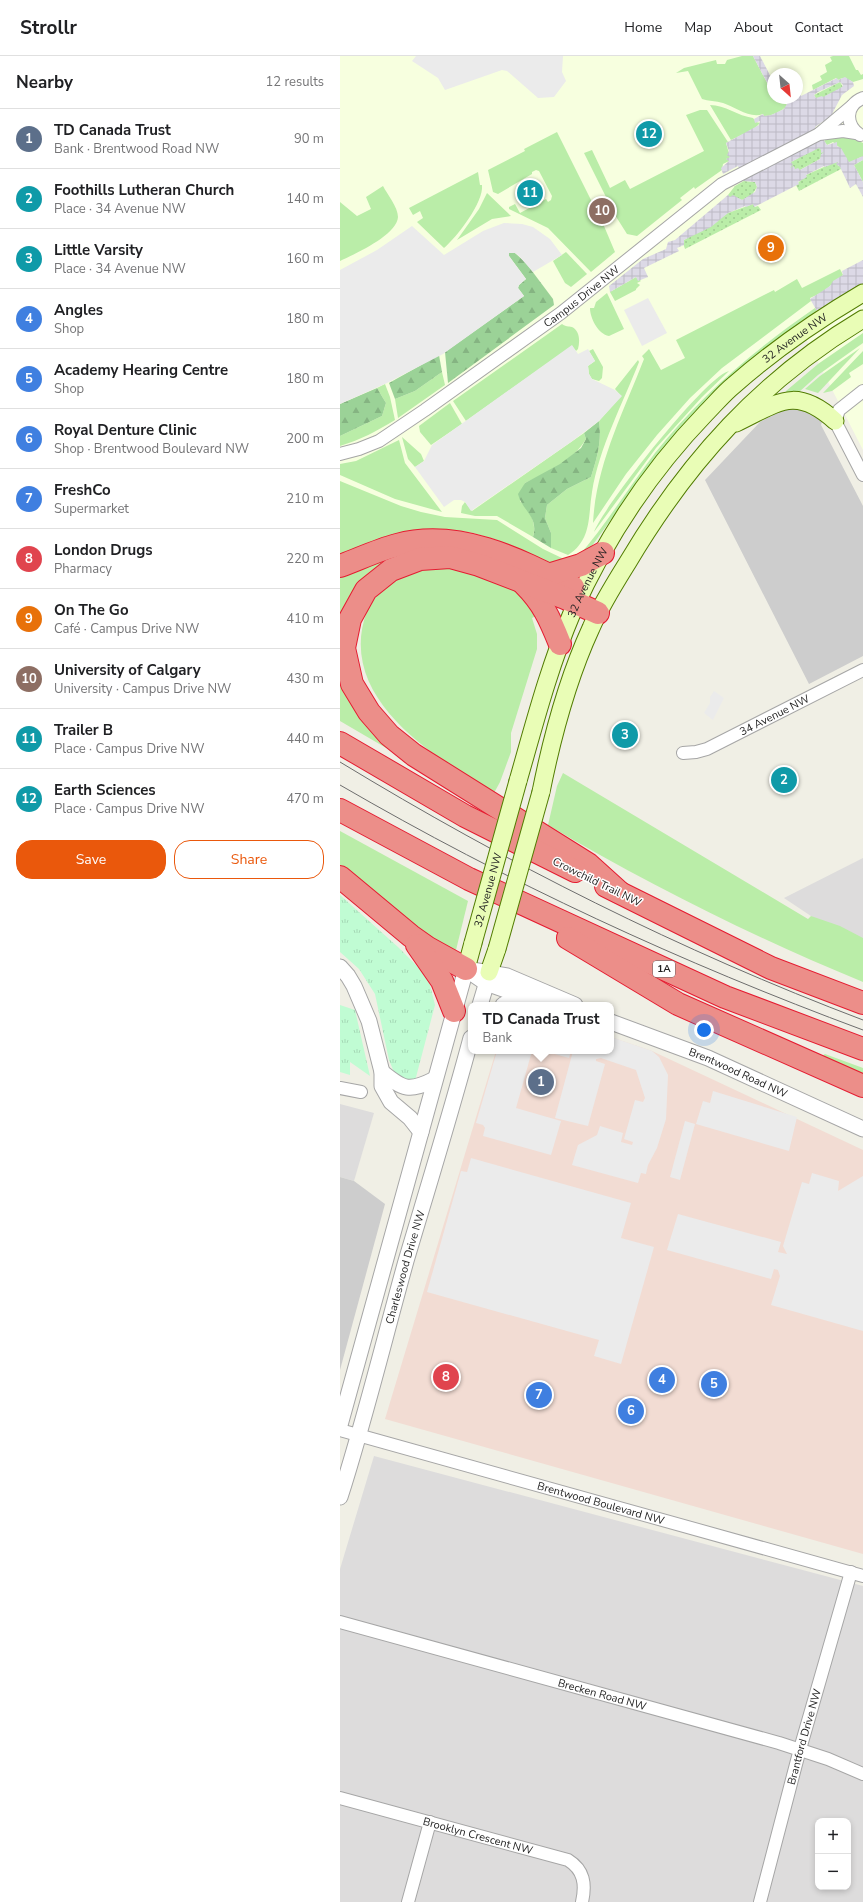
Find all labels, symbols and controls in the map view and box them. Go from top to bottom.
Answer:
text: Strollr [20,15,77,41]
text: Home [624,18,662,37]
text: Map [684,18,712,37]
text: About [734,18,773,37]
text: Contact [795,18,843,37]
north arrow [767,68,803,104]
text: Nearby [16,71,73,94]
text: 12 results [265,73,324,91]
pin: 12 [636,119,662,149]
text: TD Canada Trust [54,120,171,140]
text: 1 [25,130,33,148]
text: 90 m [294,130,324,148]
text: Bank · Brentwood Road NW [54,140,219,158]
pin: 11 [517,178,543,208]
text: Foothills Lutheran Church [54,180,234,200]
text: 2 [25,190,33,208]
text: 140 m [286,190,324,208]
pin: 10 [589,196,615,226]
text: Place · 34 Avenue NW [54,200,186,218]
pin: 9 [758,233,784,263]
text: Little Varsity [54,240,143,260]
text: 3 [25,250,33,268]
text: 160 m [286,250,324,268]
text: Place · 34 Avenue NW [54,260,186,278]
street label: Campus Drive NW [540,262,622,331]
text: Angles [54,300,103,320]
text: 4 [25,310,33,328]
text: 180 m [286,310,324,328]
street label: 32 Avenue NW [759,310,830,366]
text: Shop [54,320,84,338]
text: Academy Hearing Centre [54,360,228,380]
text: 5 [25,370,33,388]
text: 180 m [286,370,324,388]
text: Shop [54,380,84,398]
text: Royal Denture Clinic [54,420,197,440]
text: 6 [25,430,33,448]
text: 200 m [286,430,324,448]
text: Shop · Brentwood Boulevard NW [54,440,249,458]
text: FreshCo [54,480,111,500]
text: 7 [25,490,33,508]
text: 210 m [286,490,324,508]
text: Supermarket [54,500,129,518]
text: London Drugs [54,540,153,560]
street label: 32 Avenue NW [564,544,611,620]
text: 8 [25,550,33,568]
text: 220 m [286,550,324,568]
text: Pharmacy [54,560,112,578]
text: On The Go [54,600,129,620]
text: 9 [25,610,33,628]
text: 410 m [286,610,324,628]
text: Café · Campus Drive NW [54,620,199,638]
text: University of Calgary [54,660,201,680]
text: 10 [21,670,37,688]
text: 430 m [286,670,324,688]
text: University · Campus Drive NW [54,680,231,698]
street label: 34 Avenue NW [737,691,812,739]
text: Trailer B [54,720,113,740]
pin: 3 [612,720,638,750]
text: 11 [21,730,37,748]
text: 440 m [286,730,324,748]
text: Place · Campus Drive NW [54,740,205,758]
pin: 2 [771,765,797,795]
text: Earth Sciences [54,780,156,800]
text: 12 [21,790,37,808]
text: 470 m [286,790,324,808]
text: Place · Campus Drive NW [54,800,205,818]
button: Save [16,840,166,879]
button: Share [174,840,324,879]
street label: 32 Avenue NW [470,851,505,929]
street label: Crowchild Trail NW [550,854,644,910]
road number: 1A [653,961,675,977]
popup [468,1002,614,1054]
text: TD Canada Trust [483,1009,599,1029]
your location [694,1020,714,1040]
text: Bank [483,1029,512,1047]
street label: Brentwood Road NW [687,1044,790,1101]
pin: 1 [528,1067,554,1097]
street label: Charleswood Drive NW [382,1208,428,1326]
pin: 8 [433,1362,459,1392]
pin: 4 [649,1365,675,1395]
pin: 5 [701,1369,727,1399]
pin: 7 [526,1380,552,1410]
pin: 6 [618,1396,644,1426]
street label: Brentwood Boulevard NW [536,1478,666,1528]
street label: Brecken Road NW [556,1675,648,1714]
street label: Brantford Drive NW [783,1687,825,1786]
street label: Brooklyn Crescent NW [421,1813,535,1858]
map controls [815,1818,851,1890]
button: + [815,1818,851,1854]
button: − [815,1854,851,1890]

